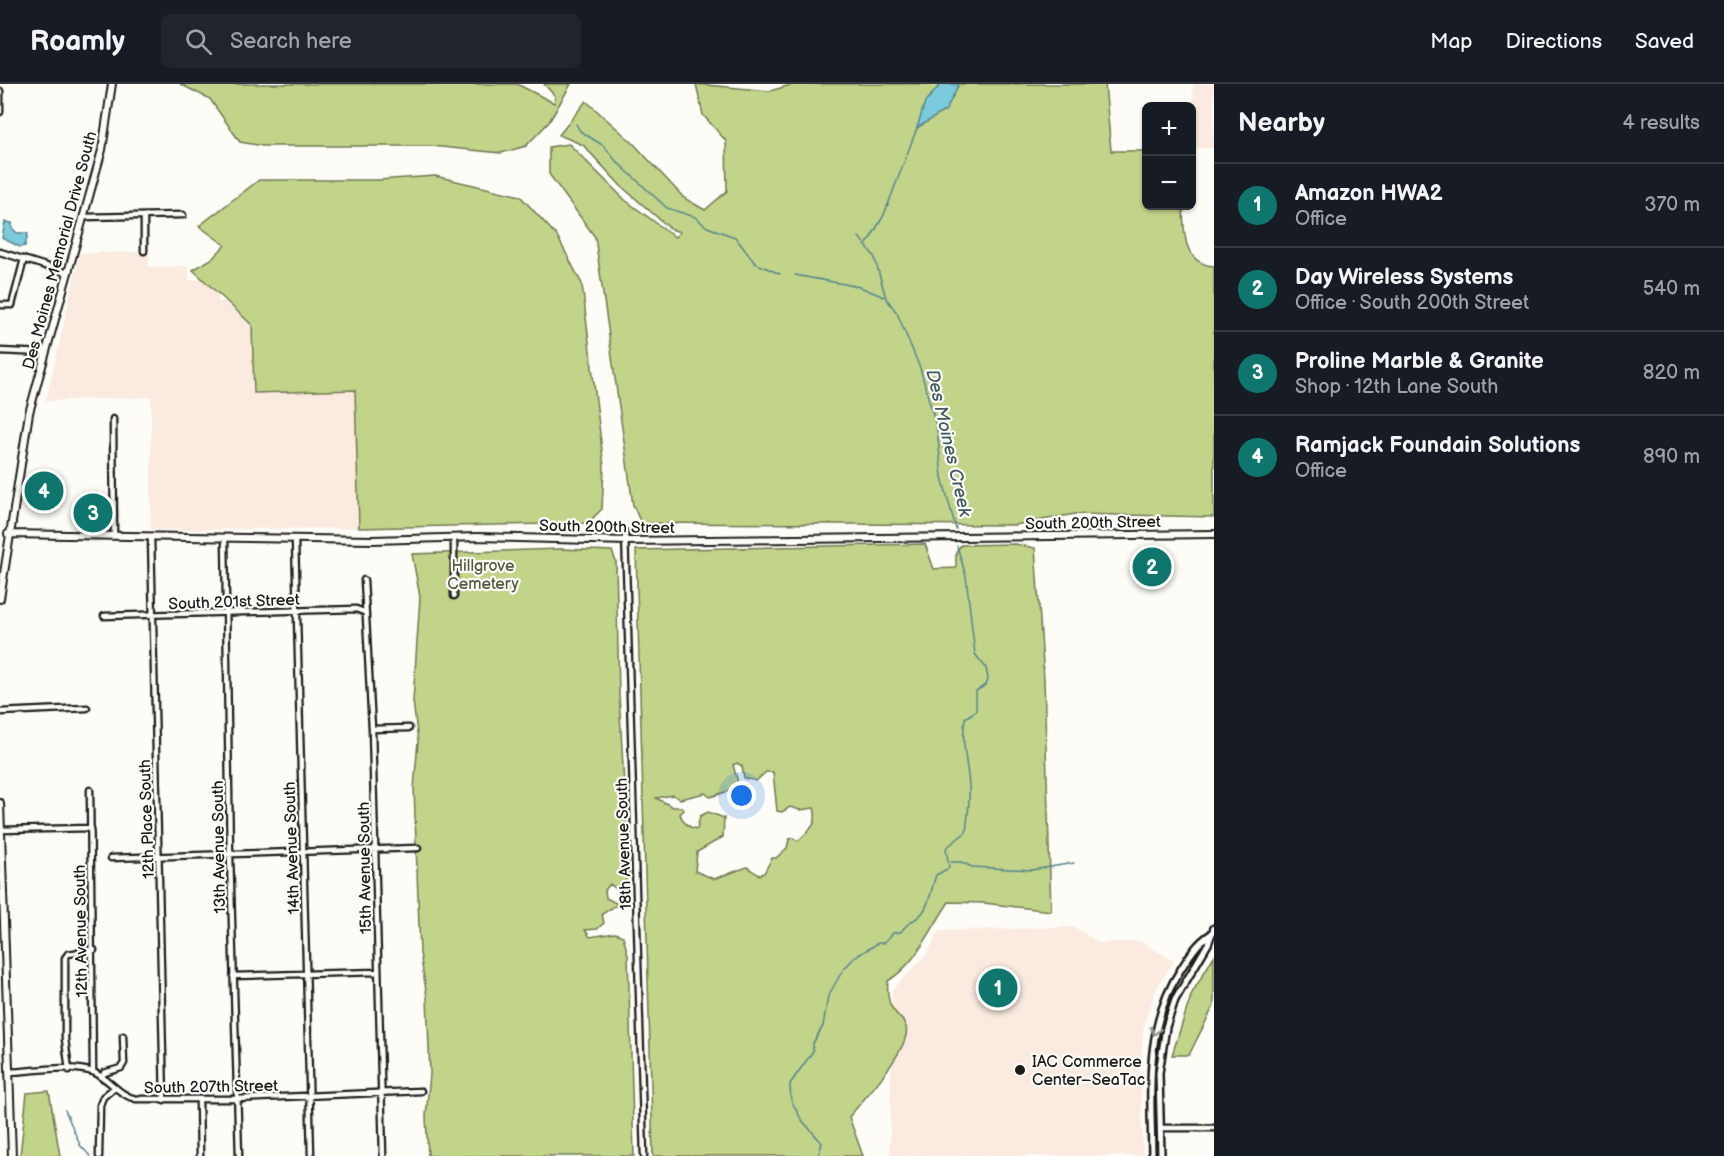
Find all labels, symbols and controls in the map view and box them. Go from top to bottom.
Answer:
search box [161,14,581,68]
text: Roamly [30,25,125,58]
icon: search [182,25,215,58]
text: Search here [230,28,352,55]
text: Map [1430,29,1473,54]
text: Directions [1506,29,1602,54]
text: Saved [1635,29,1694,54]
map controls [1142,102,1196,210]
button: + [1142,102,1196,156]
text: Nearby [1238,108,1325,139]
text: 4 results [1622,111,1700,135]
street label: Des Moines Memorial Drive South [19,129,101,371]
button: − [1142,156,1196,210]
text: Amazon HWA2 [1295,180,1443,207]
text: 1 [1253,193,1262,217]
text: 370 m [1644,193,1700,217]
text: Office [1295,207,1347,231]
text: Day Wireless Systems [1295,264,1513,291]
text: 2 [1252,277,1263,301]
text: 540 m [1643,277,1700,301]
text: Office · South 200th Street [1295,291,1529,315]
text: Proline Marble & Granite [1295,348,1544,375]
text: 3 [1252,361,1263,385]
text: 820 m [1643,361,1700,385]
water label: Des Moines Creek [921,367,976,520]
text: Shop · 12th Lane South [1295,375,1498,399]
text: Ramjack Foundain Solutions [1295,432,1580,459]
text: 4 [1252,445,1263,469]
text: 890 m [1643,445,1700,469]
text: Office [1295,459,1347,483]
pin: 4 [24,468,63,514]
pin: 3 [74,490,112,536]
street label: South 200th Street [1025,513,1161,534]
street label: South 200th Street [539,517,675,538]
pin: 2 [1132,544,1172,590]
park label: Hillgrove Cemetery [447,557,519,594]
street label: South 201st Street [168,591,300,614]
street label: 12th Place South [136,759,159,879]
street label: 18th Avenue South [613,777,636,911]
street label: 13th Avenue South [209,780,230,914]
street label: 14th Avenue South [281,781,304,915]
your location [727,781,756,810]
street label: 15th Avenue South [355,801,376,934]
street label: 12th Avenue South [71,864,92,997]
pin: 1 [978,966,1018,1010]
one-way arrow [1150,1026,1163,1036]
place label: IAC Commerce Center–SeaTac [1032,1053,1145,1090]
marker: IAC Commerce Center–SeaTac [1013,1063,1027,1077]
street label: South 207th Street [144,1077,278,1098]

